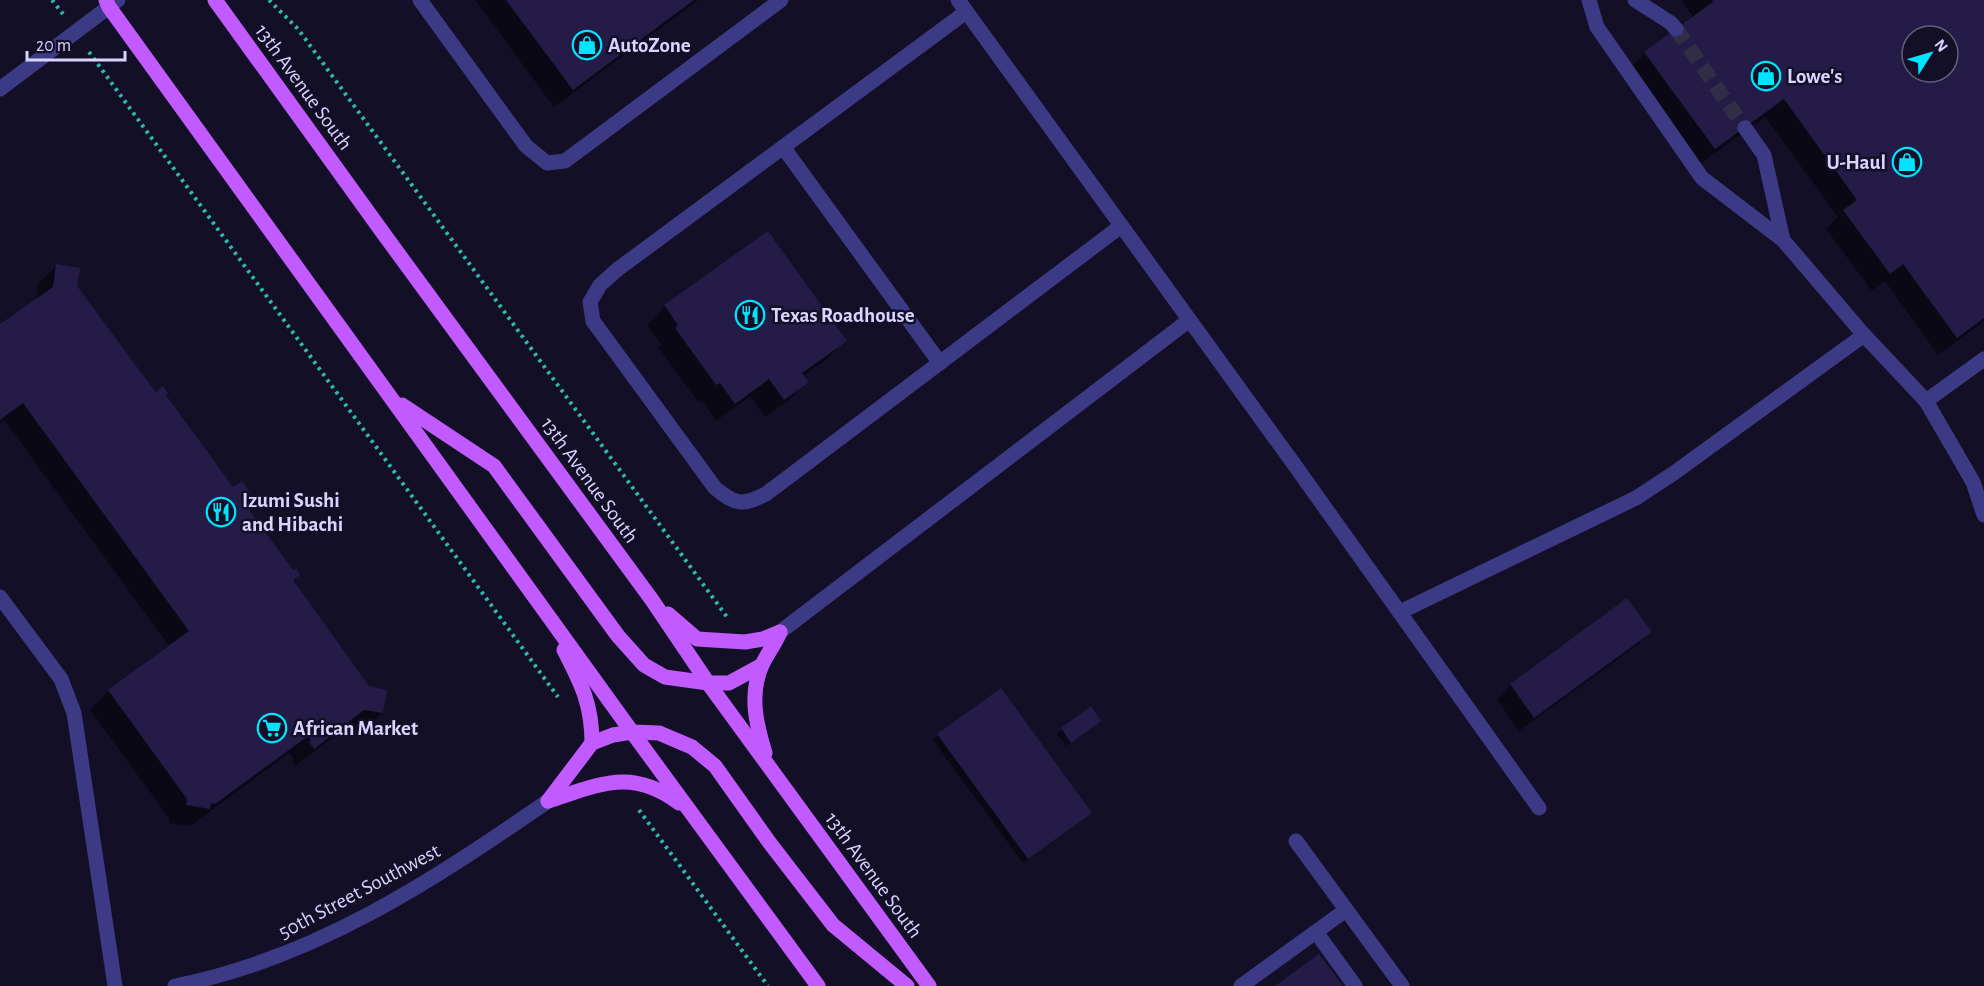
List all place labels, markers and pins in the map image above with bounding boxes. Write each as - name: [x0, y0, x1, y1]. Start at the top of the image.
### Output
- shop icon: AutoZone: [571, 29, 603, 61]
- place label: AutoZone: [608, 35, 691, 56]
- shop icon: Lowe's: [1750, 60, 1782, 92]
- place label: Lowe's: [1787, 66, 1842, 87]
- shop icon: U-Haul: [1891, 146, 1923, 178]
- place label: U-Haul: [1827, 152, 1886, 173]
- restaurant icon: Texas Roadhouse: [734, 299, 766, 331]
- place label: Texas Roadhouse: [771, 305, 915, 326]
- place label: Izumi Sushi and Hibachi: [242, 490, 343, 535]
- restaurant icon: Izumi Sushi and Hibachi: [205, 496, 237, 528]
- supermarket icon: African Market: [256, 712, 288, 744]
- place label: African Market: [293, 718, 418, 739]

